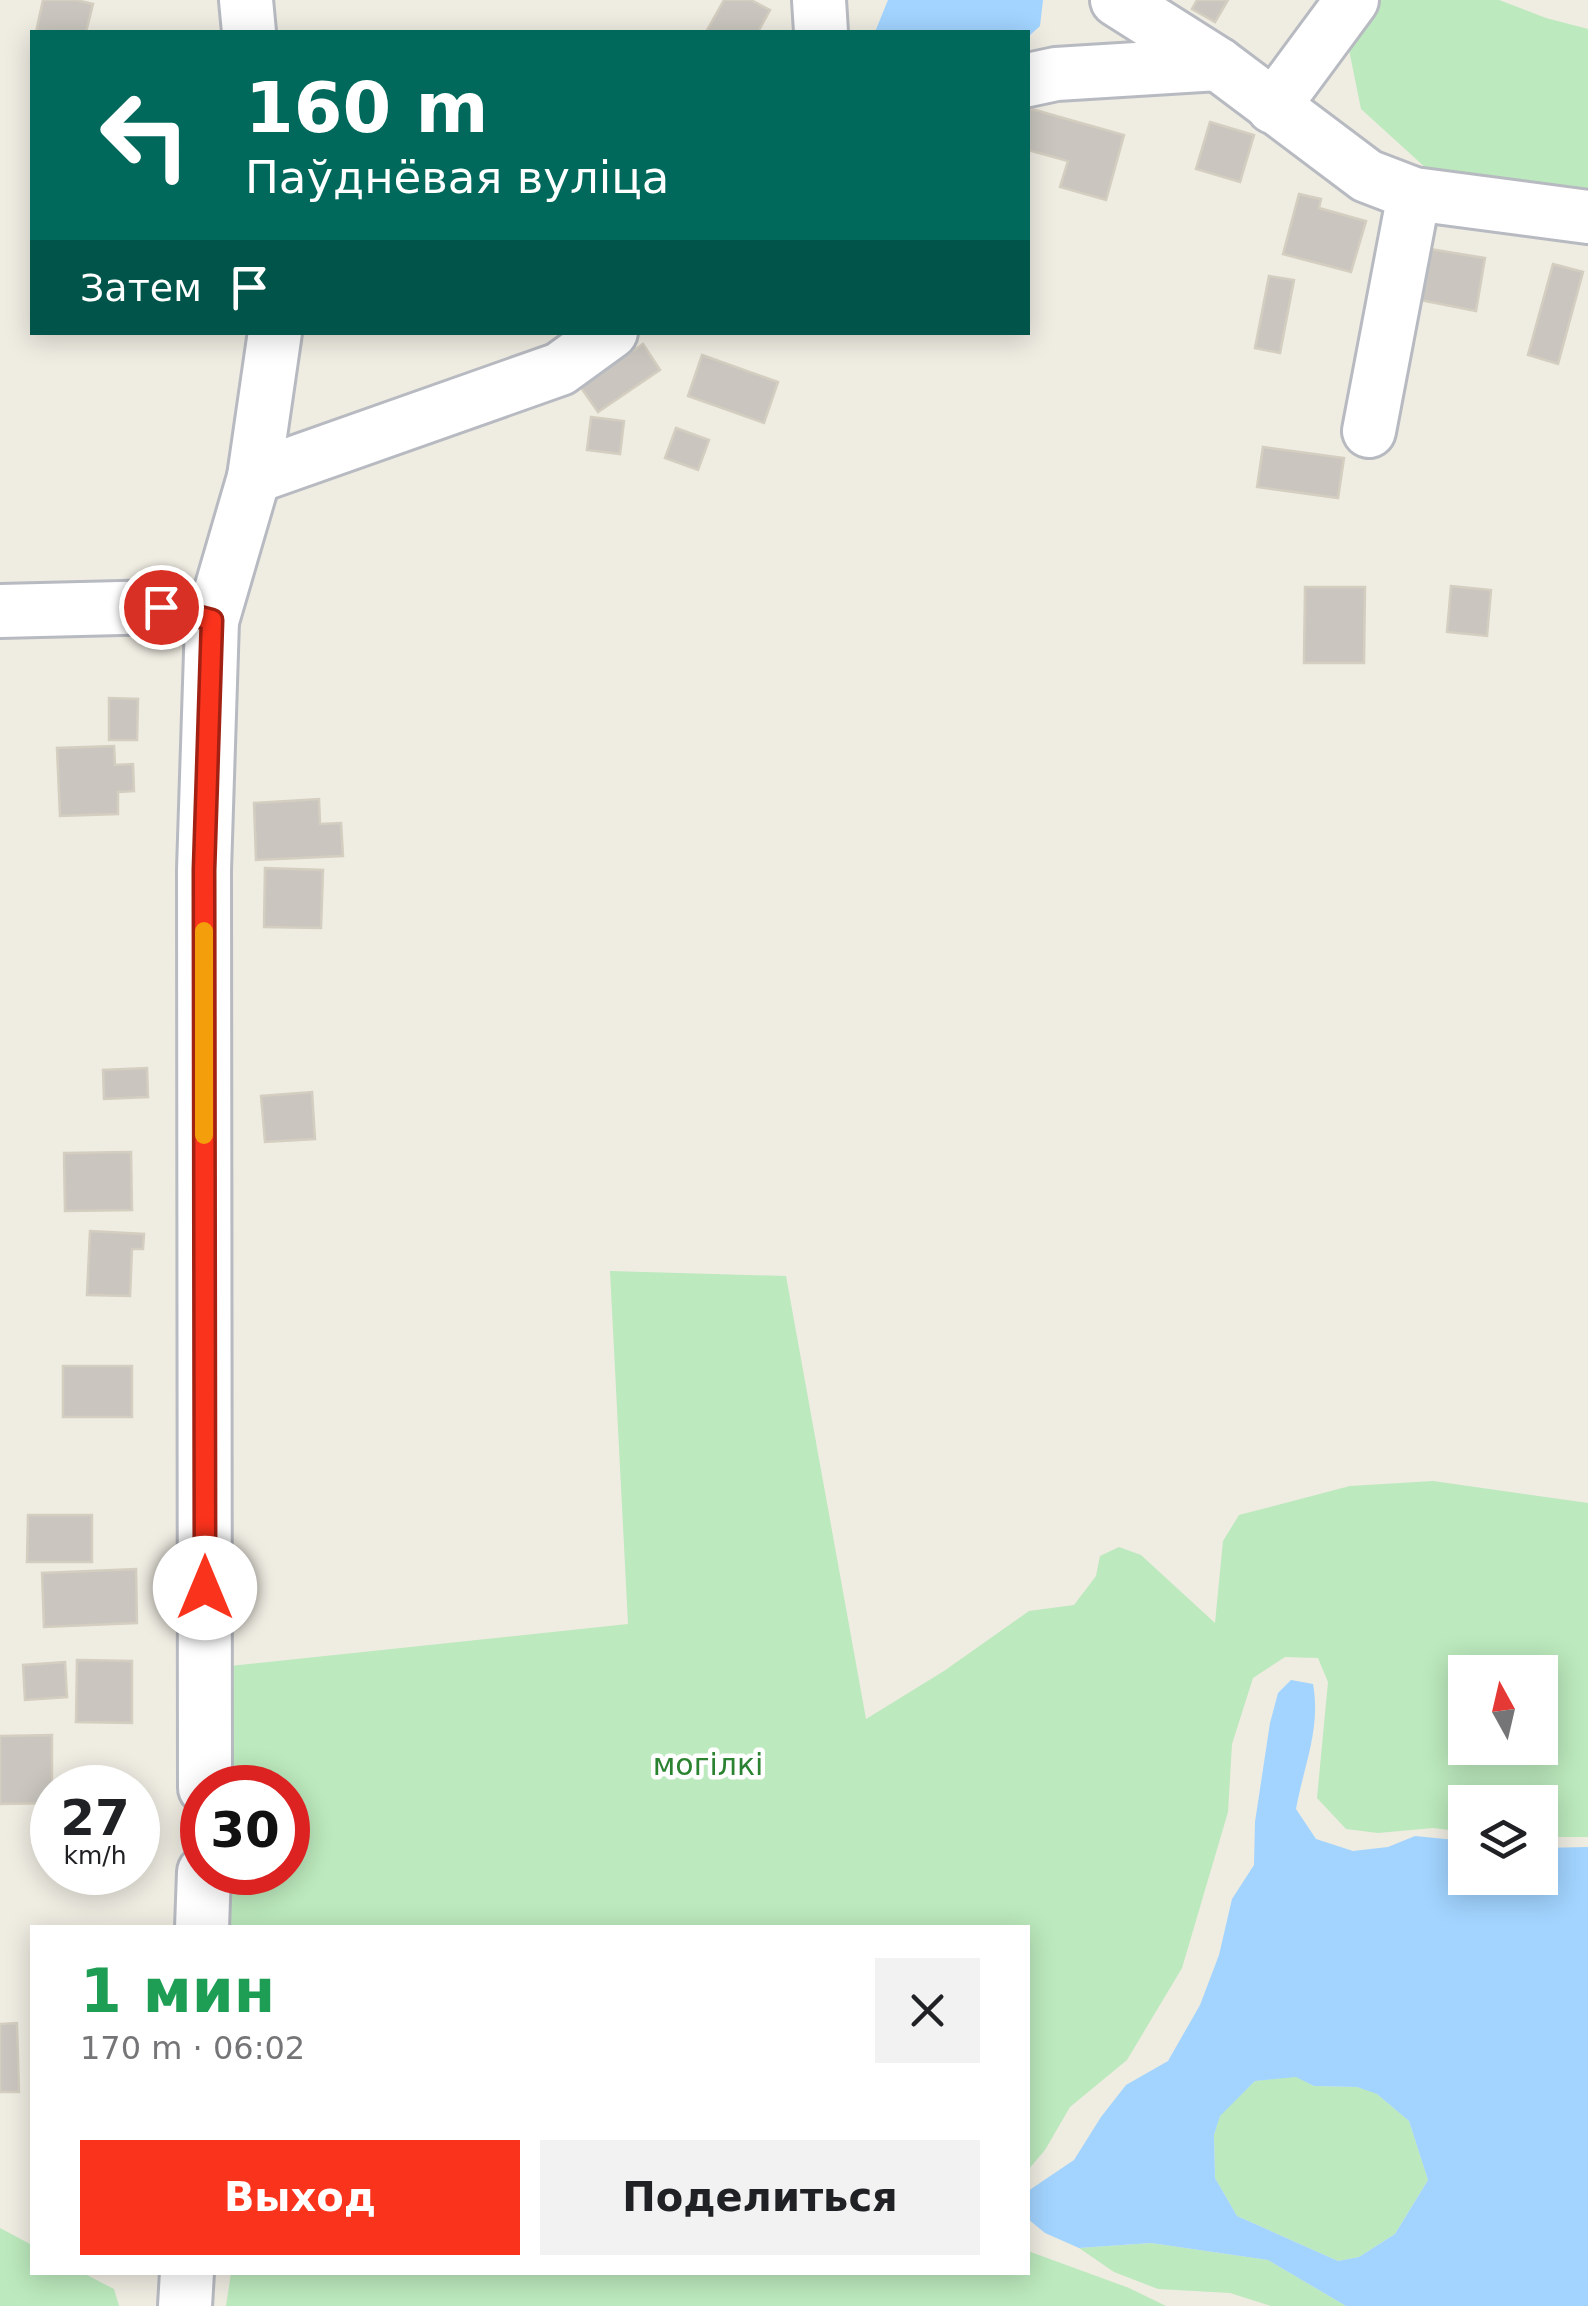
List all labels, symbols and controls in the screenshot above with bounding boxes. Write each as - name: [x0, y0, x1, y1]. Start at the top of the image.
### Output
- text: 160 m: [245, 67, 488, 149]
- icon: left: [80, 70, 210, 200]
- text: Паўднёвая вуліца: [245, 151, 669, 204]
- icon: arrive: [222, 260, 277, 315]
- text: Затем: [80, 266, 202, 310]
- pin: [119, 565, 204, 650]
- icon: arrive: [134, 580, 189, 635]
- position arrow: [153, 1536, 257, 1640]
- north arrow: [1448, 1655, 1558, 1765]
- map controls: [1448, 1655, 1558, 1895]
- park label: могілкі: [653, 1747, 763, 1782]
- speed limit sign: 30: [180, 1765, 310, 1895]
- button: layers: [1448, 1785, 1558, 1895]
- text: 27: [60, 1789, 130, 1847]
- text: km/h: [63, 1841, 127, 1870]
- text: 1 мин: [80, 1956, 275, 2026]
- button: close: [875, 1958, 980, 2063]
- text: 170 m · 06:02: [80, 2029, 305, 2067]
- button: Выход: [80, 2140, 520, 2255]
- button: Поделиться: [540, 2140, 980, 2255]

